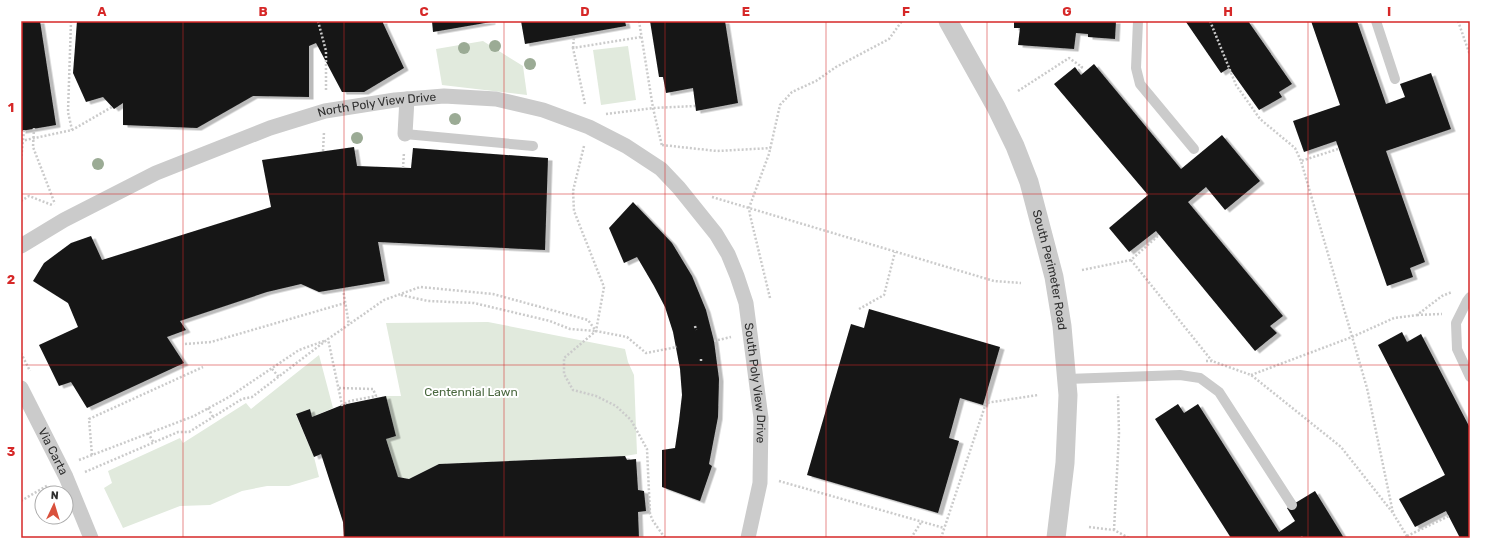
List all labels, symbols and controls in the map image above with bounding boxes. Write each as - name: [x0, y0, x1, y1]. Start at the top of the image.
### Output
- text: A: [97, 4, 107, 19]
- text: B: [258, 4, 268, 19]
- text: C: [419, 4, 429, 19]
- text: D: [580, 4, 590, 19]
- text: E: [742, 4, 750, 19]
- text: F: [902, 4, 910, 19]
- text: G: [1062, 4, 1072, 19]
- text: H: [1223, 4, 1233, 19]
- text: I: [1387, 4, 1391, 19]
- street label: North Poly View Drive: [316, 90, 437, 120]
- text: 1: [8, 100, 14, 115]
- street label: South Perimeter Road: [1030, 208, 1069, 331]
- text: 2: [7, 272, 15, 287]
- street label: South Poly View Drive: [742, 322, 768, 444]
- park label: Centennial Lawn: [424, 385, 518, 399]
- street label: Via Carta: [35, 426, 71, 477]
- text: 3: [7, 444, 16, 459]
- north arrow: [34, 485, 74, 525]
- text: N: [50, 489, 59, 502]

